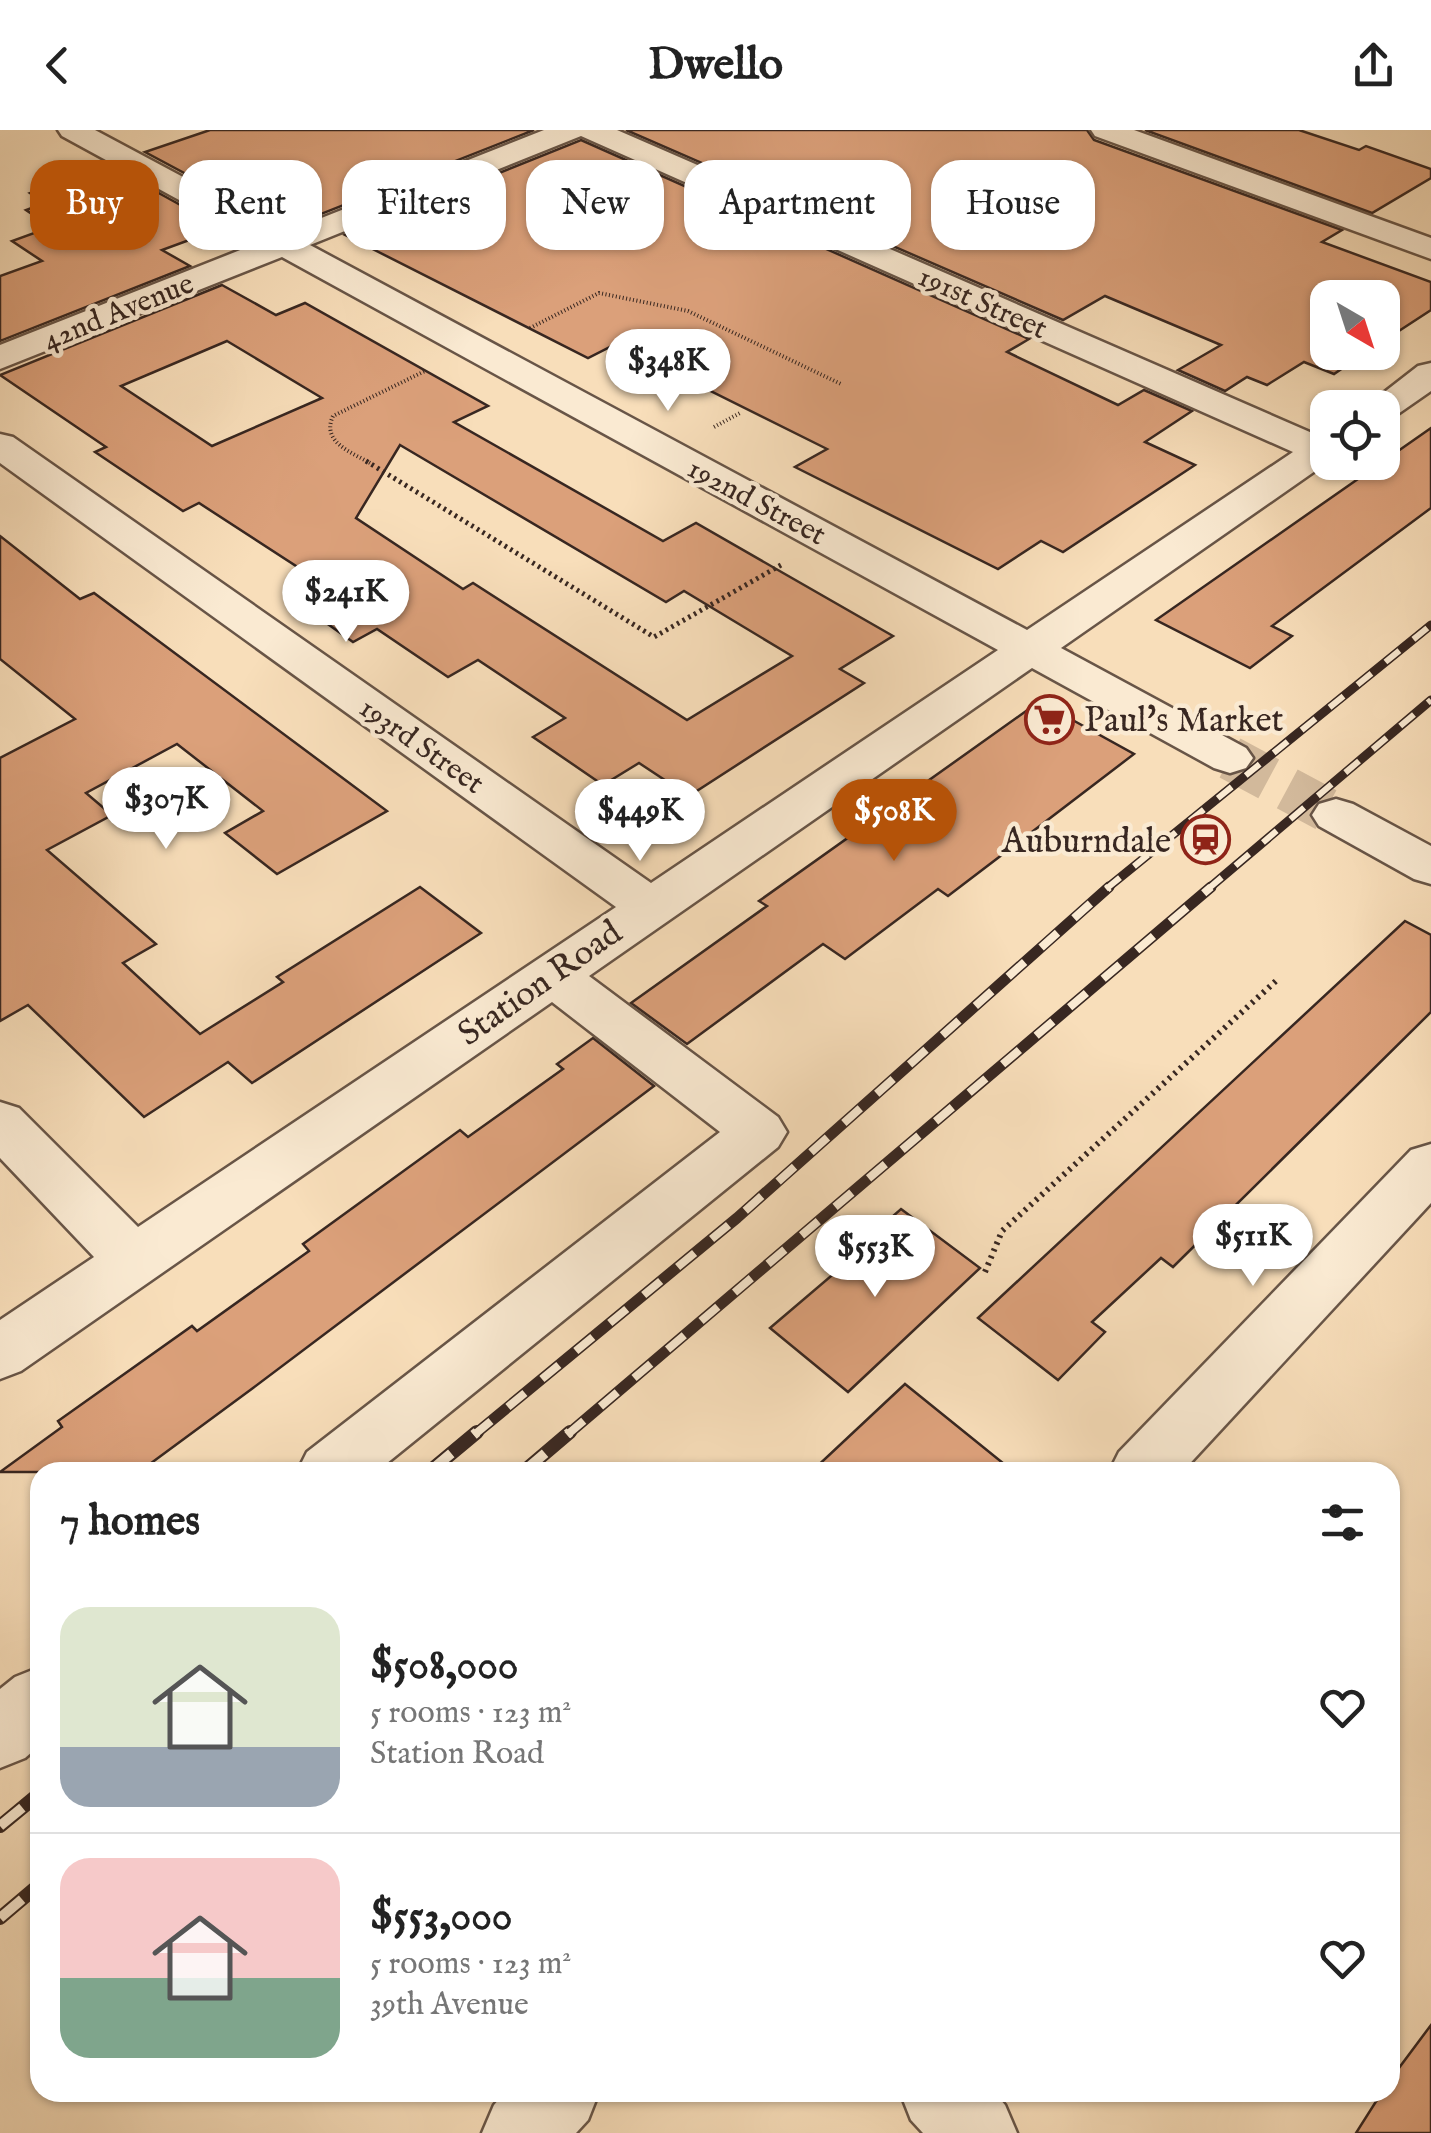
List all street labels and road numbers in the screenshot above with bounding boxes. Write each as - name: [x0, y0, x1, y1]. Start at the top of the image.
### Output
- street label: 191st Street: [912, 259, 1053, 349]
- street label: 42nd Avenue: [38, 265, 200, 360]
- street label: 192nd Street: [680, 450, 832, 555]
- street label: 193rd Street: [351, 690, 491, 803]
- street label: Station Road: [450, 911, 632, 1057]

